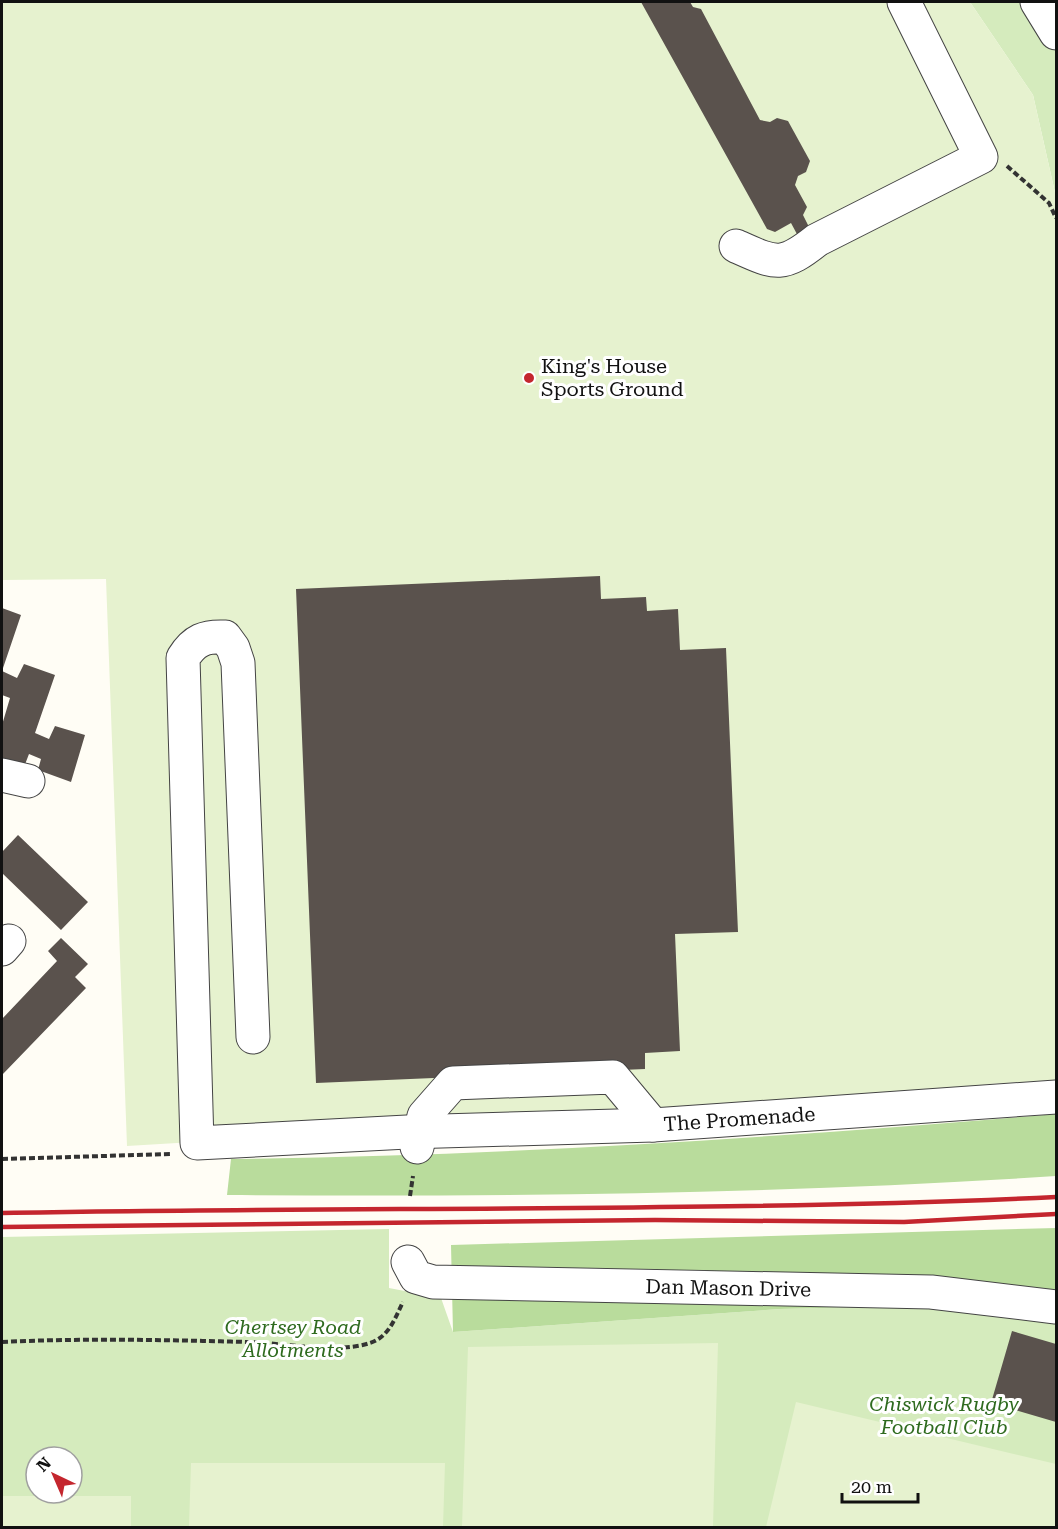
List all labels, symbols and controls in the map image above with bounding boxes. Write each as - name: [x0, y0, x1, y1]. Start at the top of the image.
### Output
- place label: King's House Sports Ground: [541, 354, 684, 401]
- marker: King's House Sports Ground: [522, 371, 536, 385]
- street label: The Promenade: [663, 1102, 816, 1136]
- street label: Dan Mason Drive: [645, 1274, 811, 1302]
- park label: Chertsey Road Allotments: [225, 1315, 361, 1362]
- park label: Chiswick Rugby Football Club: [869, 1392, 1020, 1439]
- north arrow: [24, 1445, 84, 1505]
- text: N: [33, 1453, 55, 1476]
- scale bar: [842, 1466, 918, 1504]
- text: 20 m: [851, 1476, 892, 1497]

